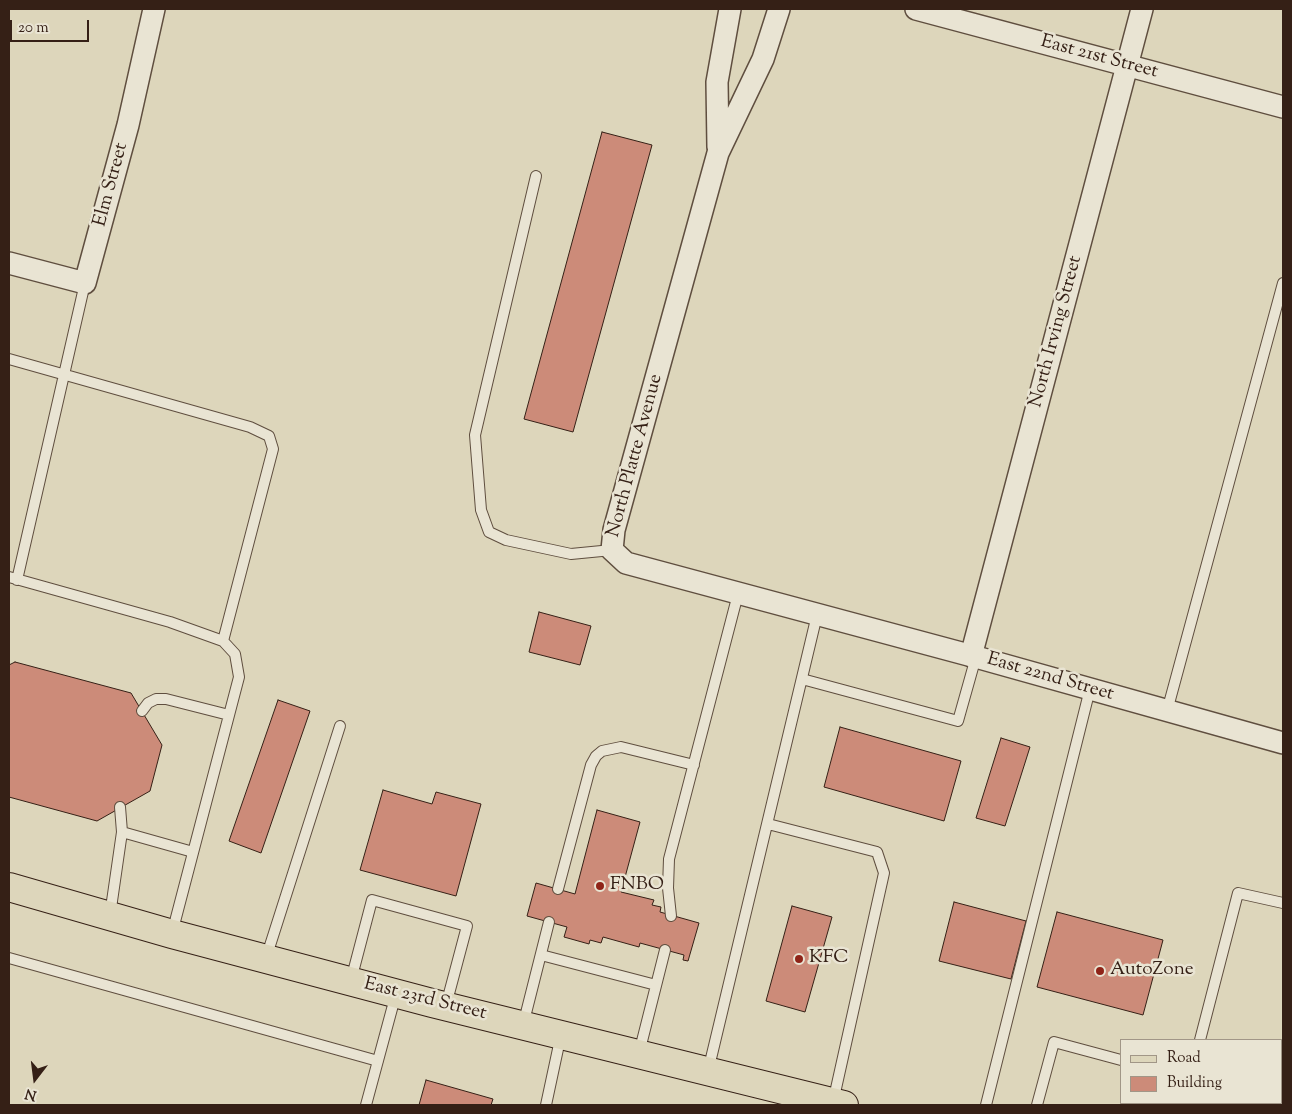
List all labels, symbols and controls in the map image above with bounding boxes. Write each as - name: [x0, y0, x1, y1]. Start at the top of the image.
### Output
- scale bar: [12, 10, 91, 42]
- text: 20 m: [18, 18, 49, 39]
- street label: East 21st Street: [1038, 31, 1160, 85]
- street label: Elm Street: [90, 141, 134, 229]
- street label: North Irving Street: [1026, 254, 1088, 410]
- street label: North Platte Avenue: [603, 372, 669, 540]
- street label: East 22nd Street: [984, 649, 1116, 707]
- place label: FNBO: [610, 875, 664, 897]
- marker: FNBO: [594, 880, 606, 892]
- place label: KFC: [809, 948, 849, 970]
- marker: KFC: [793, 953, 805, 965]
- place label: AutoZone: [1110, 960, 1194, 982]
- marker: AutoZone: [1094, 965, 1106, 977]
- street label: East 23rd Street: [361, 974, 489, 1026]
- legend: [1120, 1039, 1282, 1104]
- text: Road: [1167, 1048, 1201, 1069]
- north arrow: [10, 1054, 60, 1104]
- text: Building: [1167, 1073, 1222, 1094]
- text: N: [23, 1082, 39, 1105]

